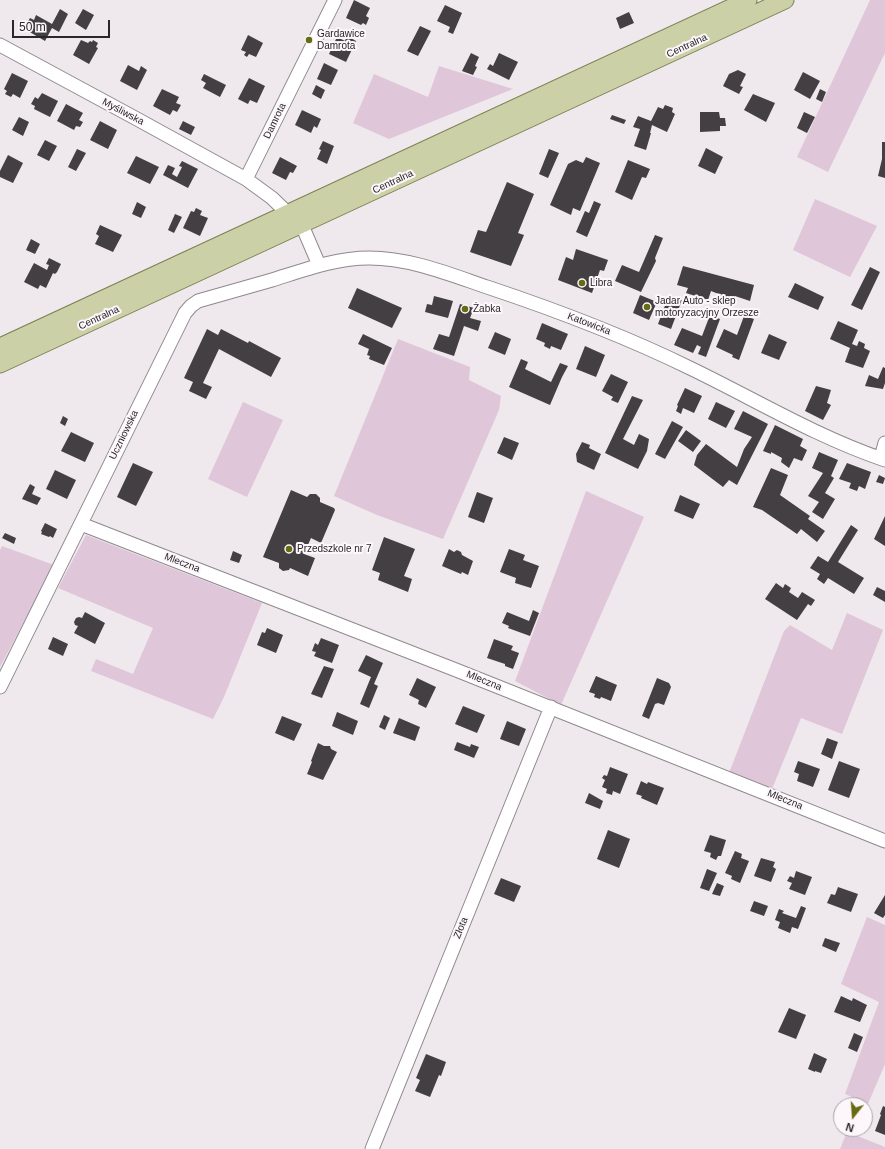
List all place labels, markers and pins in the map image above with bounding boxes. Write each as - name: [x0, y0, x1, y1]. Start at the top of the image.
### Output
- place label: Gardawice Damrota: [317, 28, 365, 52]
- marker: Gardawice Damrota: [304, 35, 314, 45]
- place label: Libra: [590, 277, 612, 289]
- marker: Libra: [577, 278, 587, 288]
- place label: Jadar Auto - sklep motoryzacyjny Orzesze: [655, 295, 759, 318]
- marker: Jadar Auto - sklep motoryzacyjny Orzesze: [642, 302, 652, 312]
- place label: Żabka: [473, 303, 501, 315]
- marker: Żabka: [460, 304, 470, 314]
- place label: Przedszkole nr 7: [297, 543, 371, 555]
- marker: Przedszkole nr 7: [284, 544, 294, 554]

